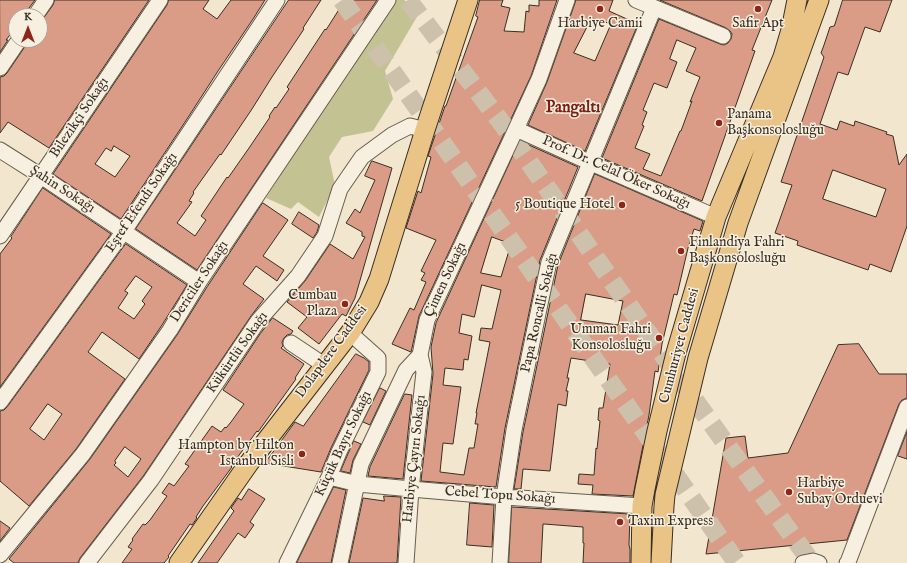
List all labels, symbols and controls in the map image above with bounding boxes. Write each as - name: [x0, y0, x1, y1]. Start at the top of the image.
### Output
- marker: Harbiye Camii: [595, 4, 605, 14]
- marker: Safir Apt: [753, 4, 763, 14]
- north arrow: [8, 8, 48, 48]
- text: K: [24, 10, 32, 24]
- place label: Harbiye Camii: [558, 16, 642, 32]
- place label: Safir Apt: [732, 16, 784, 32]
- street label: Bilezikçi Sokağı: [47, 75, 113, 161]
- district label: Pangaltı: [546, 99, 600, 119]
- place label: Panama Başkonsolosluğu: [727, 107, 824, 140]
- marker: Panama Başkonsolosluğu: [714, 118, 724, 128]
- street label: Prof. Dr. Celal Öker Sokağı: [539, 133, 693, 213]
- street label: Eşref Efendi Sokağı: [102, 150, 182, 256]
- street label: Şahin Sokağı: [26, 163, 98, 217]
- place label: 5 Boutique Hotel: [515, 197, 614, 213]
- marker: 5 Boutique Hotel: [617, 200, 627, 210]
- place label: Finlandiya Fahri Başkonsolosluğu: [689, 235, 786, 268]
- street label: Dericiler Sokağı: [167, 238, 233, 326]
- street label: Çimen Sokağı: [421, 240, 471, 320]
- marker: Finlandiya Fahri Başkonsolosluğu: [676, 246, 686, 256]
- street label: Papa Roncalli Sokağı: [518, 251, 562, 375]
- street label: Cumhuriyet Caddesi: [657, 287, 703, 405]
- place label: Cumbau Plaza: [288, 288, 337, 320]
- marker: Cumbau Plaza: [340, 299, 350, 309]
- street label: Dolapdere Caddesi: [293, 302, 371, 402]
- street label: Kükürtlü Sokağı: [204, 309, 272, 397]
- place label: Umman Fahri Konsolosluğu: [570, 322, 651, 354]
- marker: Umman Fahri Konsolosluğu: [654, 333, 664, 343]
- street label: Küçük Bayır Sokağı: [312, 388, 376, 500]
- street label: Harbiye Çayırı Sokağı: [400, 394, 430, 524]
- place label: Hampton by Hilton Istanbul Sisli: [178, 438, 294, 470]
- marker: Hampton by Hilton Istanbul Sisli: [297, 449, 307, 459]
- place label: Harbiye Subay Orduevi: [797, 476, 883, 508]
- street label: Cebel Topu Sokağı: [444, 484, 556, 508]
- marker: Harbiye Subay Orduevi: [784, 487, 794, 497]
- place label: Taxim Express: [628, 514, 713, 530]
- marker: Taxim Express: [615, 517, 625, 527]

